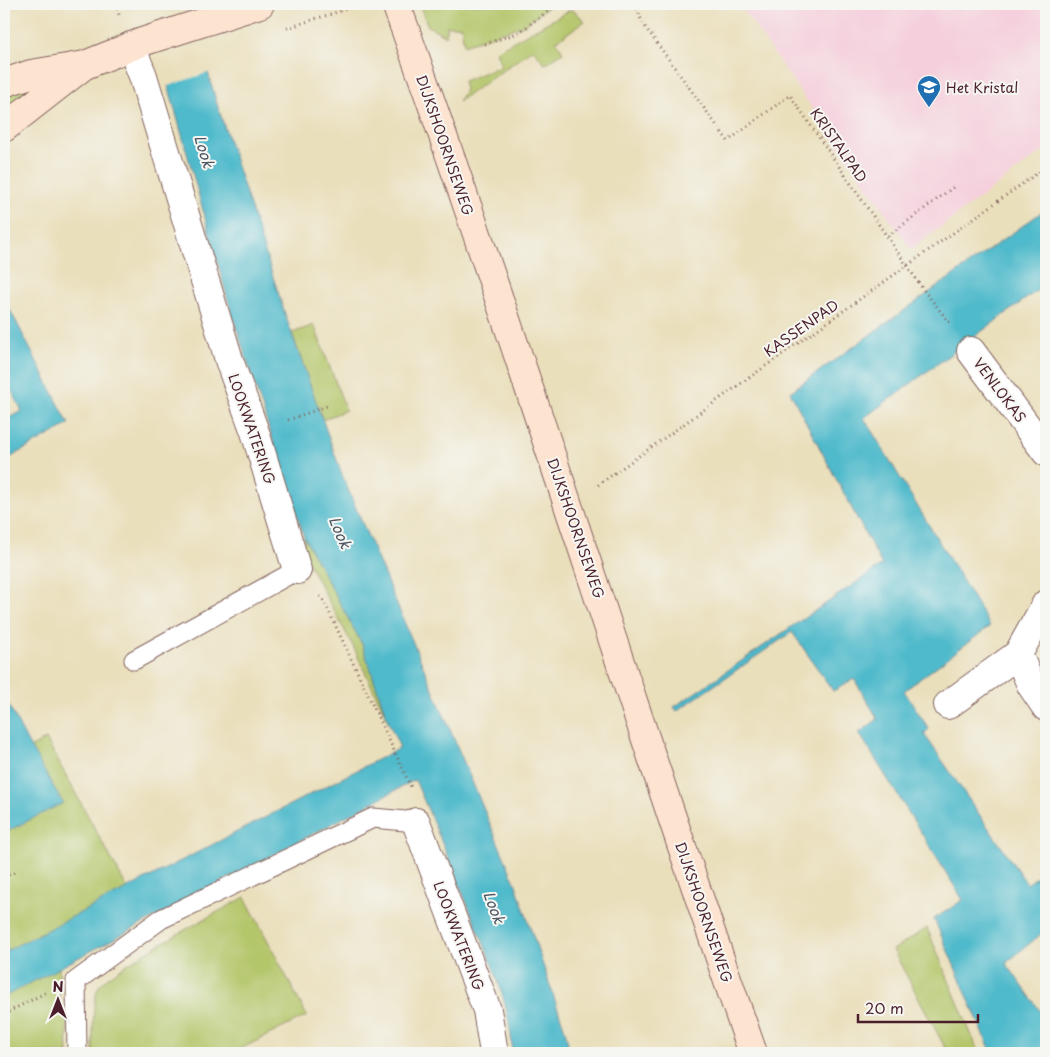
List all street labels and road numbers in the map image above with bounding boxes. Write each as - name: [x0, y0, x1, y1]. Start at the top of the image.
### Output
- street label: DIJKSHOORNSEWEG: [411, 72, 479, 218]
- street label: KRISTALPAD: [806, 103, 872, 187]
- street label: KASSENPAD: [759, 294, 843, 362]
- street label: VENLOKAS: [969, 353, 1031, 427]
- street label: LOOKWATERING: [223, 371, 281, 487]
- street label: DIJKSHOORNSEWEG: [542, 455, 610, 601]
- street label: DIJKSHOORNSEWEG: [670, 839, 738, 985]
- street label: LOOKWATERING: [428, 878, 490, 994]

